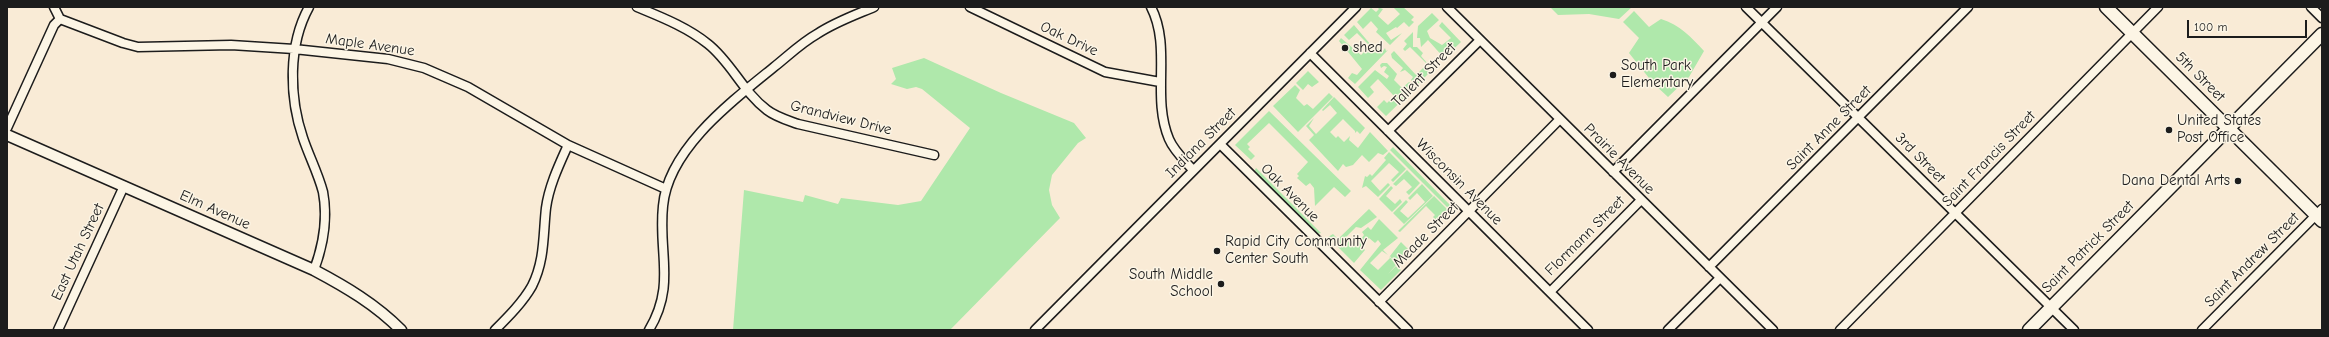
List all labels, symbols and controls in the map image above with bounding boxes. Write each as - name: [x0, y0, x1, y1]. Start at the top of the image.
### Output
- scale bar: [2189, 12, 2309, 38]
- street label: Oak Drive: [1037, 18, 1101, 60]
- text: 100 m: [2194, 20, 2227, 34]
- street label: Maple Avenue: [324, 30, 416, 60]
- place label: shed: [1353, 39, 1383, 57]
- street label: Tallent Street: [1388, 39, 1460, 111]
- marker: shed: [1340, 43, 1350, 53]
- street label: 5th Street: [2171, 48, 2229, 106]
- place label: South Park Elementary: [1621, 57, 1693, 92]
- marker: South Park Elementary: [1608, 70, 1618, 80]
- street label: Saint Anne Street: [1783, 82, 1875, 174]
- street label: Grandview Drive: [788, 97, 894, 139]
- street label: Indiana Street: [1162, 104, 1240, 182]
- street label: Saint Francis Street: [1938, 107, 2040, 211]
- place label: United States Post Office: [2177, 112, 2261, 147]
- street label: Prairie Avenue: [1580, 120, 1658, 198]
- marker: United States Post Office: [2164, 125, 2174, 135]
- street label: 3rd Street: [1891, 129, 1949, 187]
- street label: Wisconsin Avenue: [1412, 135, 1506, 229]
- street label: Oak Avenue: [1257, 160, 1323, 226]
- place label: Dana Dental Arts: [2121, 172, 2230, 190]
- marker: Dana Dental Arts: [2233, 176, 2243, 186]
- street label: Elm Avenue: [177, 186, 253, 234]
- street label: Flormann Street: [1541, 192, 1629, 280]
- street label: Saint Patrick Street: [2038, 197, 2138, 297]
- street label: Meade Street: [1389, 198, 1463, 272]
- street label: East Utah Street: [48, 201, 108, 303]
- street label: Saint Andrew Street: [2201, 209, 2303, 311]
- place label: Rapid City Community Center South: [1225, 233, 1367, 268]
- marker: Rapid City Community Center South: [1212, 246, 1222, 256]
- place label: South Middle School: [1129, 266, 1213, 301]
- marker: South Middle School: [1216, 279, 1226, 289]

